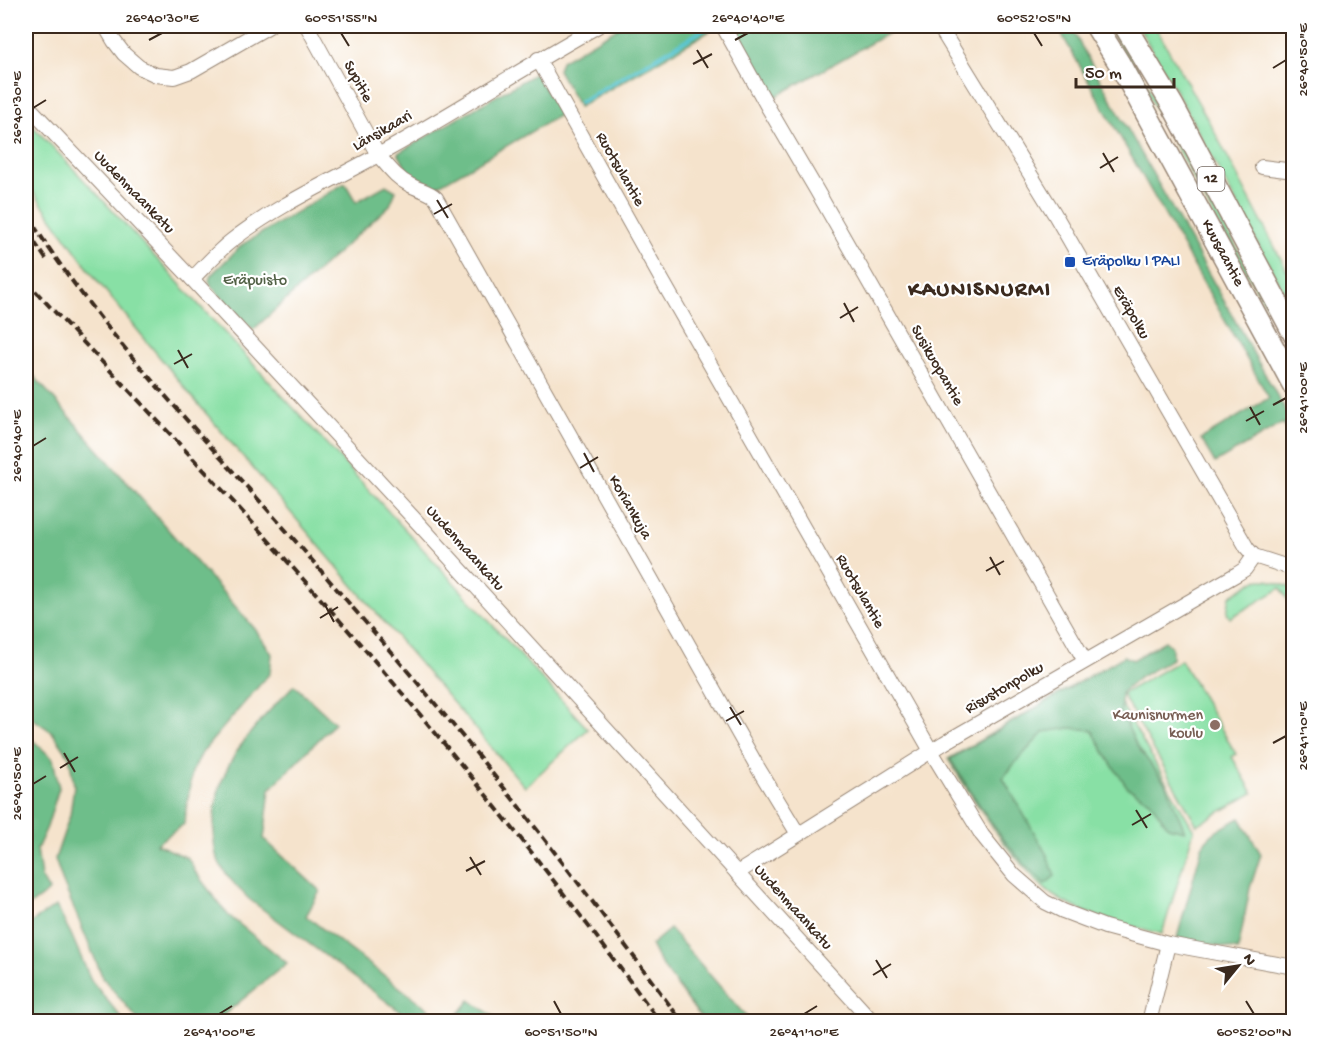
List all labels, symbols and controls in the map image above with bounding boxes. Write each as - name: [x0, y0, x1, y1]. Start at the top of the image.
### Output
- text: 26°40'30"E: [125, 10, 199, 28]
- text: 60°51'55"N: [305, 10, 377, 28]
- text: 26°40'40"E: [712, 10, 785, 28]
- text: 60°52'05"N: [997, 10, 1071, 28]
- text: 26°40'50"E: [1295, 23, 1313, 97]
- scale bar: [1076, 51, 1174, 89]
- street label: Supitie: [338, 58, 376, 107]
- text: 50 m: [1085, 64, 1122, 85]
- text: 26°40'30"E: [9, 71, 27, 145]
- street label: Länsikaari: [350, 107, 416, 157]
- street label: Ruotsulantie: [590, 130, 648, 211]
- street label: Uudenmaankatu: [88, 147, 178, 239]
- road number: 12: [1198, 167, 1224, 191]
- street label: Kuusaantie: [1196, 217, 1248, 291]
- place label: Eräpolku I PALI: [1082, 253, 1180, 272]
- marker: Eräpolku I PALI: [1063, 255, 1077, 269]
- park label: Eräpuisto: [223, 272, 287, 291]
- district label: KAUNISNURMI: [907, 278, 1052, 304]
- street label: Eräpolku: [1107, 283, 1153, 344]
- street label: Susikuopantie: [905, 322, 967, 410]
- text: 26°41'00"E: [1295, 362, 1313, 434]
- text: 26°40'40"E: [9, 409, 27, 482]
- street label: Koriankuja: [603, 473, 656, 544]
- street label: Uudenmaankatu: [421, 502, 508, 596]
- street label: Ruotsulantie: [830, 552, 888, 633]
- street label: Risustonpolku: [962, 659, 1048, 719]
- text: 26°41'10"E: [1295, 701, 1313, 770]
- place label: Kaunisnurmen koulu: [1113, 707, 1203, 744]
- marker: Kaunisnurmen koulu: [1208, 718, 1222, 732]
- text: 26°40'50"E: [9, 747, 27, 821]
- street label: Uudenmaankatu: [749, 861, 836, 955]
- north arrow: [1208, 936, 1268, 996]
- text: N: [1237, 951, 1259, 970]
- text: 26°41'00"E: [183, 1024, 255, 1042]
- text: 60°51'50"N: [524, 1024, 598, 1042]
- text: 26°41'10"E: [770, 1024, 839, 1042]
- text: 60°52'00"N: [1217, 1024, 1292, 1042]

